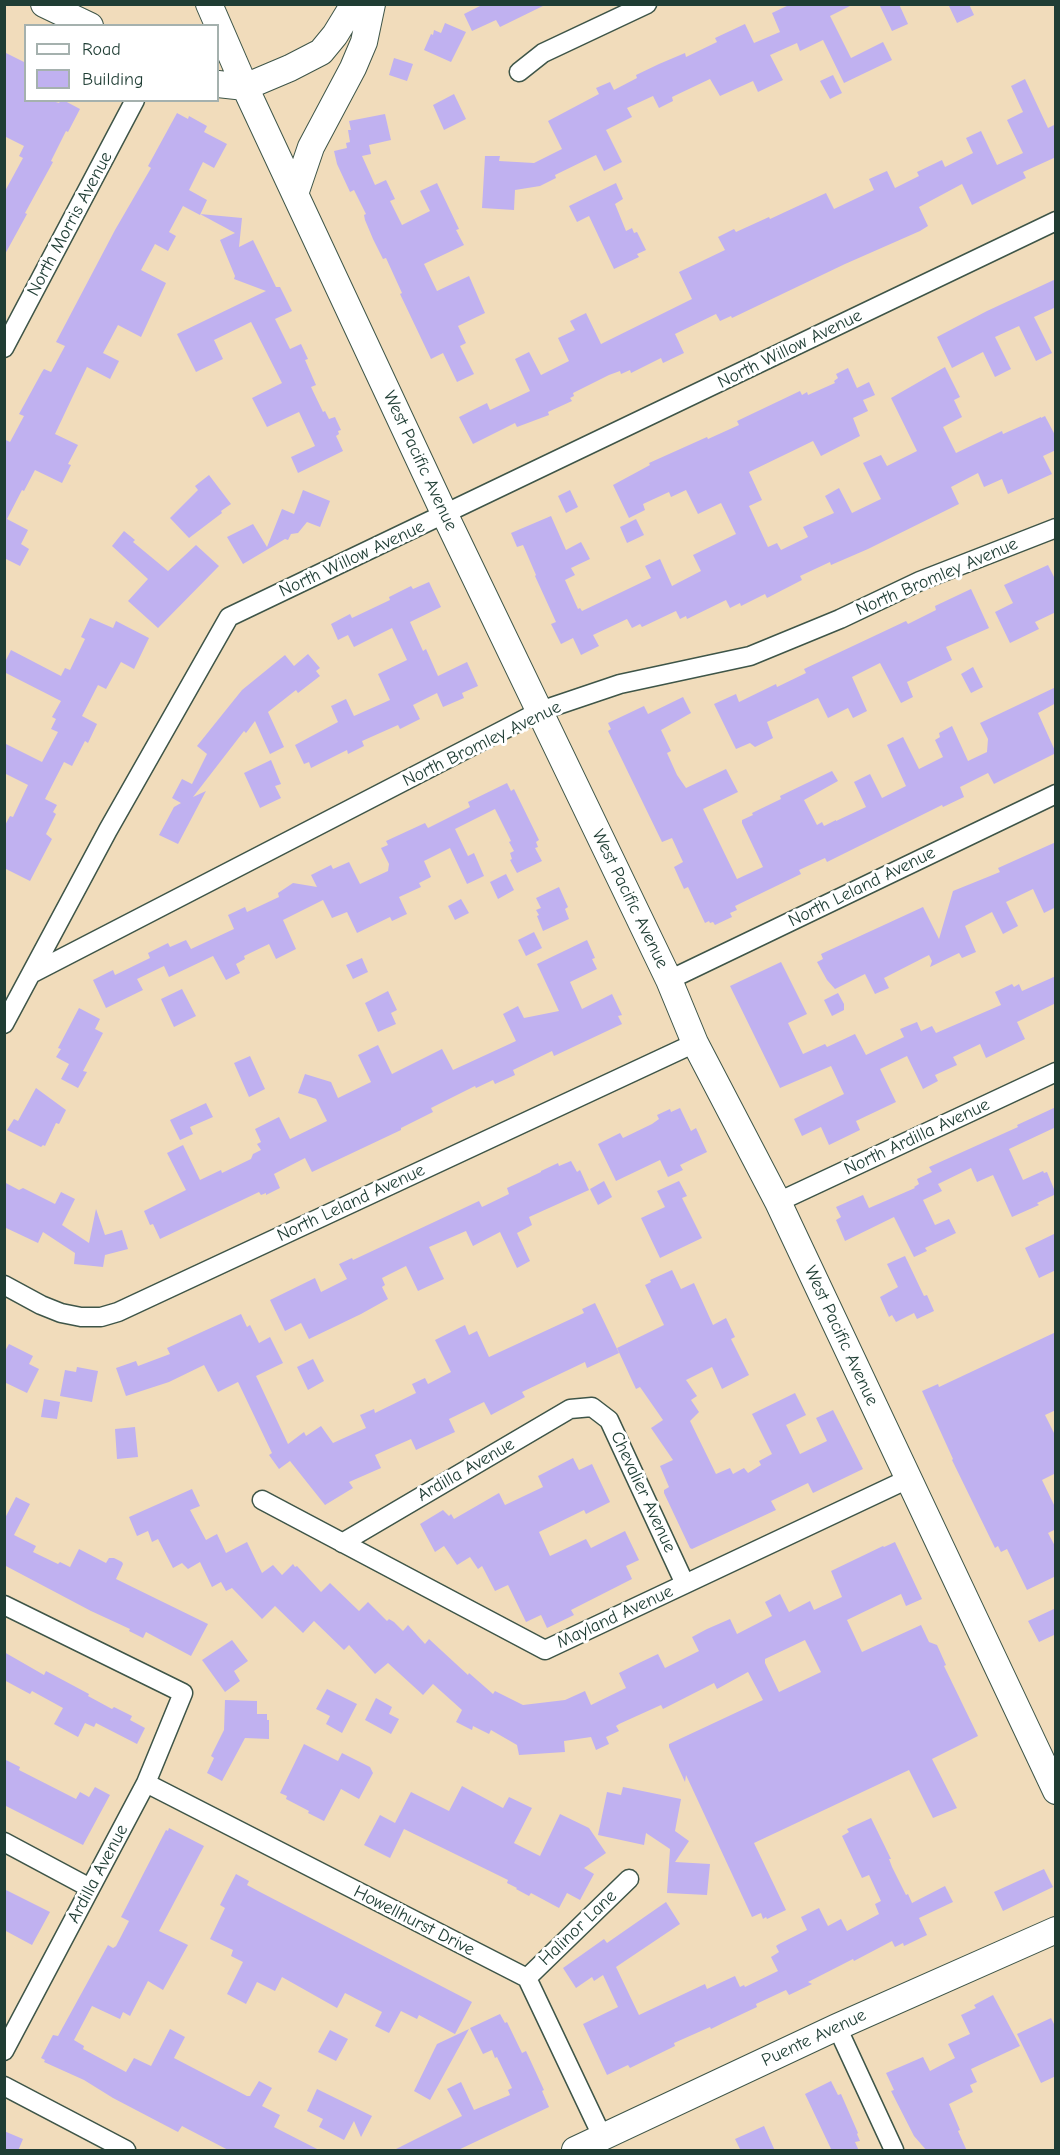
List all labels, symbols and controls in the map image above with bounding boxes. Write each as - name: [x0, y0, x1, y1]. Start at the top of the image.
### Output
- legend: [24, 24, 219, 102]
- text: Road: [82, 39, 121, 60]
- text: Building: [82, 69, 144, 90]
- street label: North Morris Avenue: [23, 148, 117, 300]
- street label: North Willow Avenue: [714, 305, 866, 393]
- street label: West Pacific Avenue: [378, 388, 462, 534]
- street label: North Willow Avenue: [276, 516, 428, 602]
- street label: North Bromley Avenue: [853, 533, 1021, 621]
- street label: North Bromley Avenue: [399, 696, 565, 792]
- street label: West Pacific Avenue: [587, 826, 673, 972]
- street label: North Leland Avenue: [785, 842, 939, 932]
- street label: North Ardilla Avenue: [841, 1094, 993, 1180]
- street label: North Leland Avenue: [274, 1159, 428, 1247]
- street label: West Pacific Avenue: [799, 1263, 883, 1409]
- street label: Chevalier Avenue: [605, 1428, 681, 1556]
- street label: Ardilla Avenue: [414, 1433, 518, 1507]
- street label: Mayland Avenue: [553, 1581, 677, 1653]
- street label: Ardilla Avenue: [63, 1821, 133, 1927]
- street label: Howellhurst Drive: [350, 1881, 478, 1961]
- street label: Halinor Lane: [535, 1886, 621, 1970]
- street label: Puente Avenue: [758, 2004, 870, 2072]

